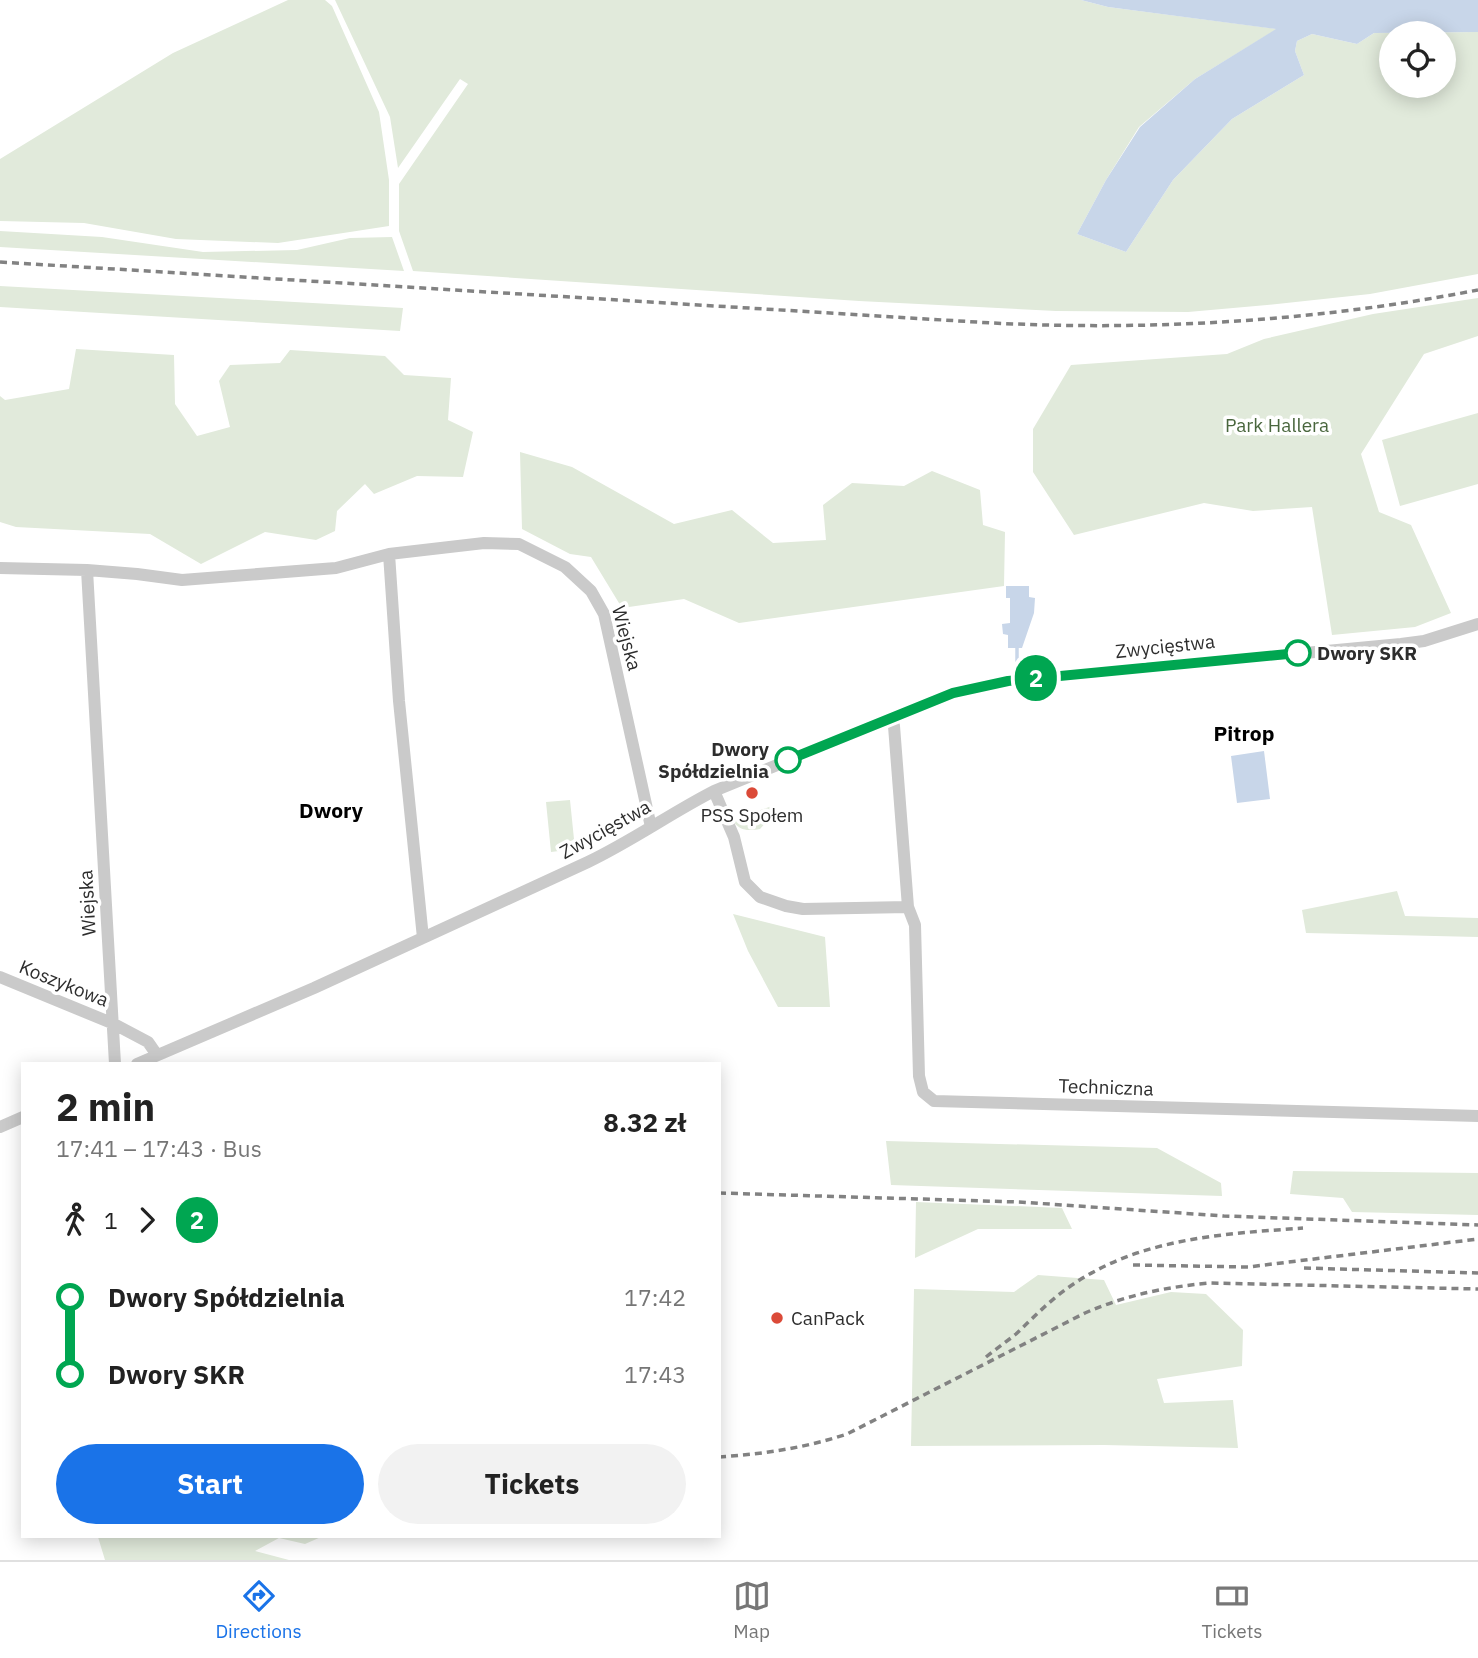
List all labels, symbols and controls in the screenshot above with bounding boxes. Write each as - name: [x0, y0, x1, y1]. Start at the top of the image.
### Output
- map controls: [1379, 21, 1456, 98]
- button: locate: [1379, 21, 1456, 98]
- park label: Park Hallera: [1225, 413, 1329, 437]
- street label: Wiejska: [607, 603, 647, 673]
- street label: Zwycięstwa: [1114, 629, 1216, 663]
- marker: Dwory SKR: [1285, 640, 1311, 666]
- place label: Dwory SKR: [1317, 641, 1417, 665]
- line badge: 2: [1013, 655, 1059, 701]
- text: 2: [1029, 662, 1043, 694]
- district label: Pitrop: [1214, 719, 1274, 747]
- place label: Dwory Spółdzielnia: [658, 737, 770, 783]
- marker: Dwory Spółdzielnia: [775, 747, 801, 773]
- marker: PSS Społem: [744, 785, 760, 801]
- street label: Zwycięstwa: [555, 794, 655, 864]
- district label: Dwory: [299, 796, 364, 824]
- place label: PSS Społem: [701, 803, 803, 827]
- street label: Wiejska: [73, 869, 101, 937]
- street label: Koszykowa: [16, 954, 112, 1012]
- street label: Techniczna: [1058, 1073, 1154, 1101]
- text: 2 min: [56, 1082, 155, 1131]
- text: 8.32 zł: [603, 1105, 686, 1139]
- text: 17:41 – 17:43 · Bus: [56, 1133, 262, 1163]
- icon: walk: [56, 1201, 94, 1239]
- icon: forward: [128, 1201, 166, 1239]
- text: 2: [190, 1204, 204, 1236]
- text: 1: [104, 1205, 118, 1235]
- text: Dwory Spółdzielnia: [108, 1280, 345, 1314]
- text: 17:42: [624, 1282, 686, 1312]
- place label: CanPack: [791, 1306, 865, 1330]
- marker: CanPack: [769, 1310, 785, 1326]
- text: Dwory SKR: [108, 1357, 245, 1391]
- text: 17:43: [624, 1359, 686, 1389]
- button: Start: [56, 1444, 364, 1524]
- button: Tickets: [378, 1444, 686, 1524]
- tab: Directions: [215, 1577, 302, 1643]
- tab: Map: [733, 1577, 771, 1643]
- tab: Tickets: [1201, 1577, 1263, 1643]

